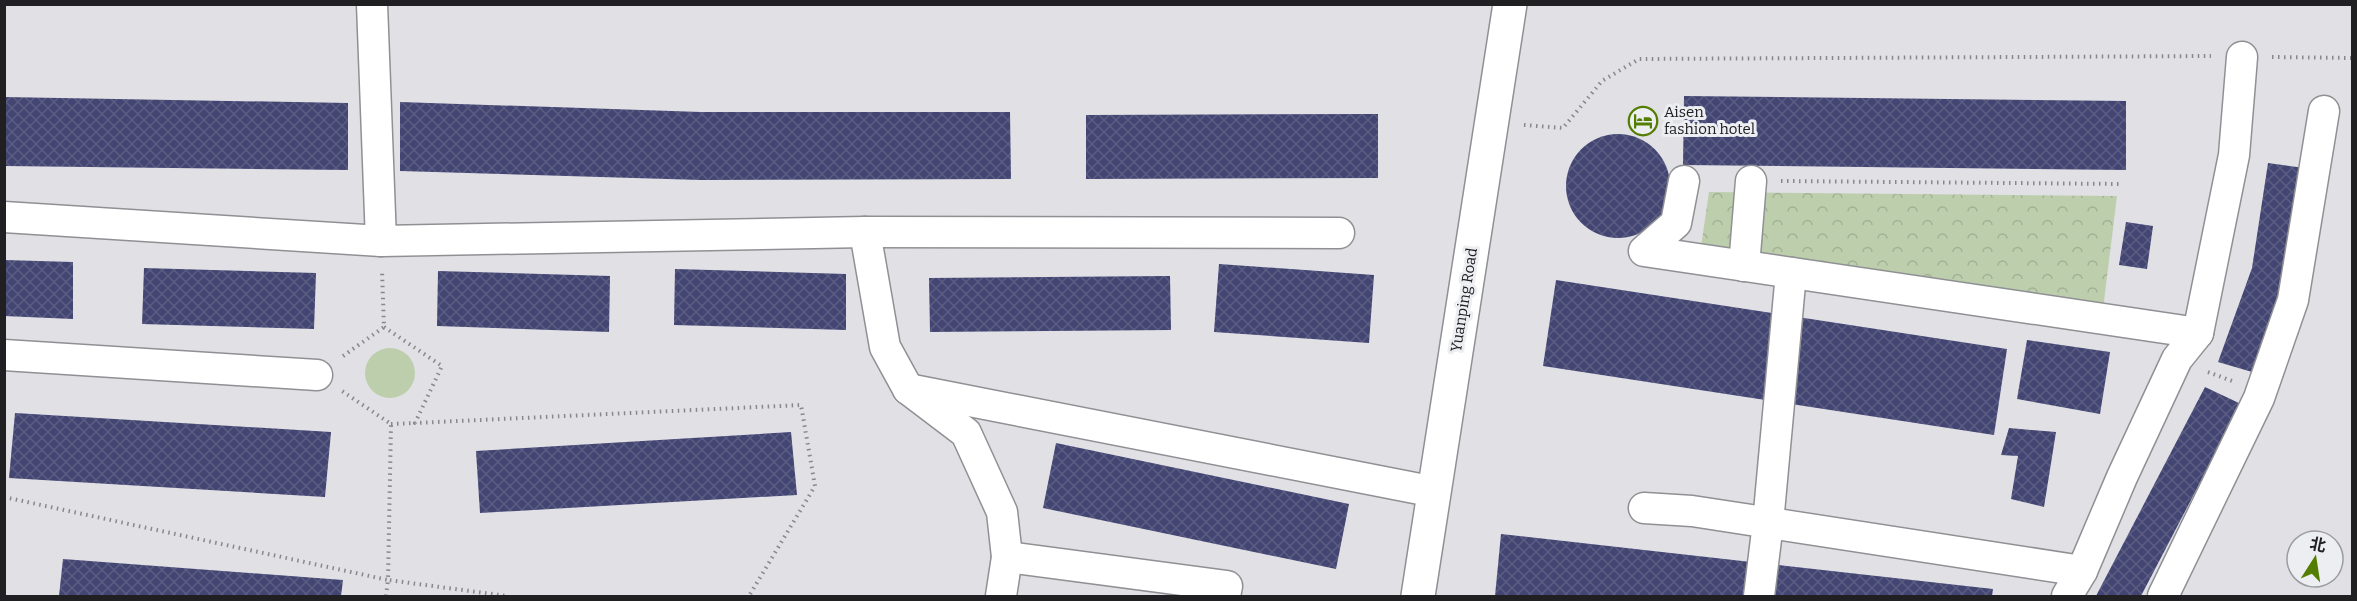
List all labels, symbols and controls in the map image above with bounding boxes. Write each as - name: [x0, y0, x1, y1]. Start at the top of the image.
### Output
- place label: Aisen fashion hotel: [1664, 103, 1755, 138]
- hotel icon: Aisen fashion hotel: [1627, 105, 1659, 137]
- street label: Yuanping Road: [1447, 246, 1481, 353]
- north arrow: [2285, 529, 2345, 589]
- text: 北: [2308, 534, 2328, 556]

